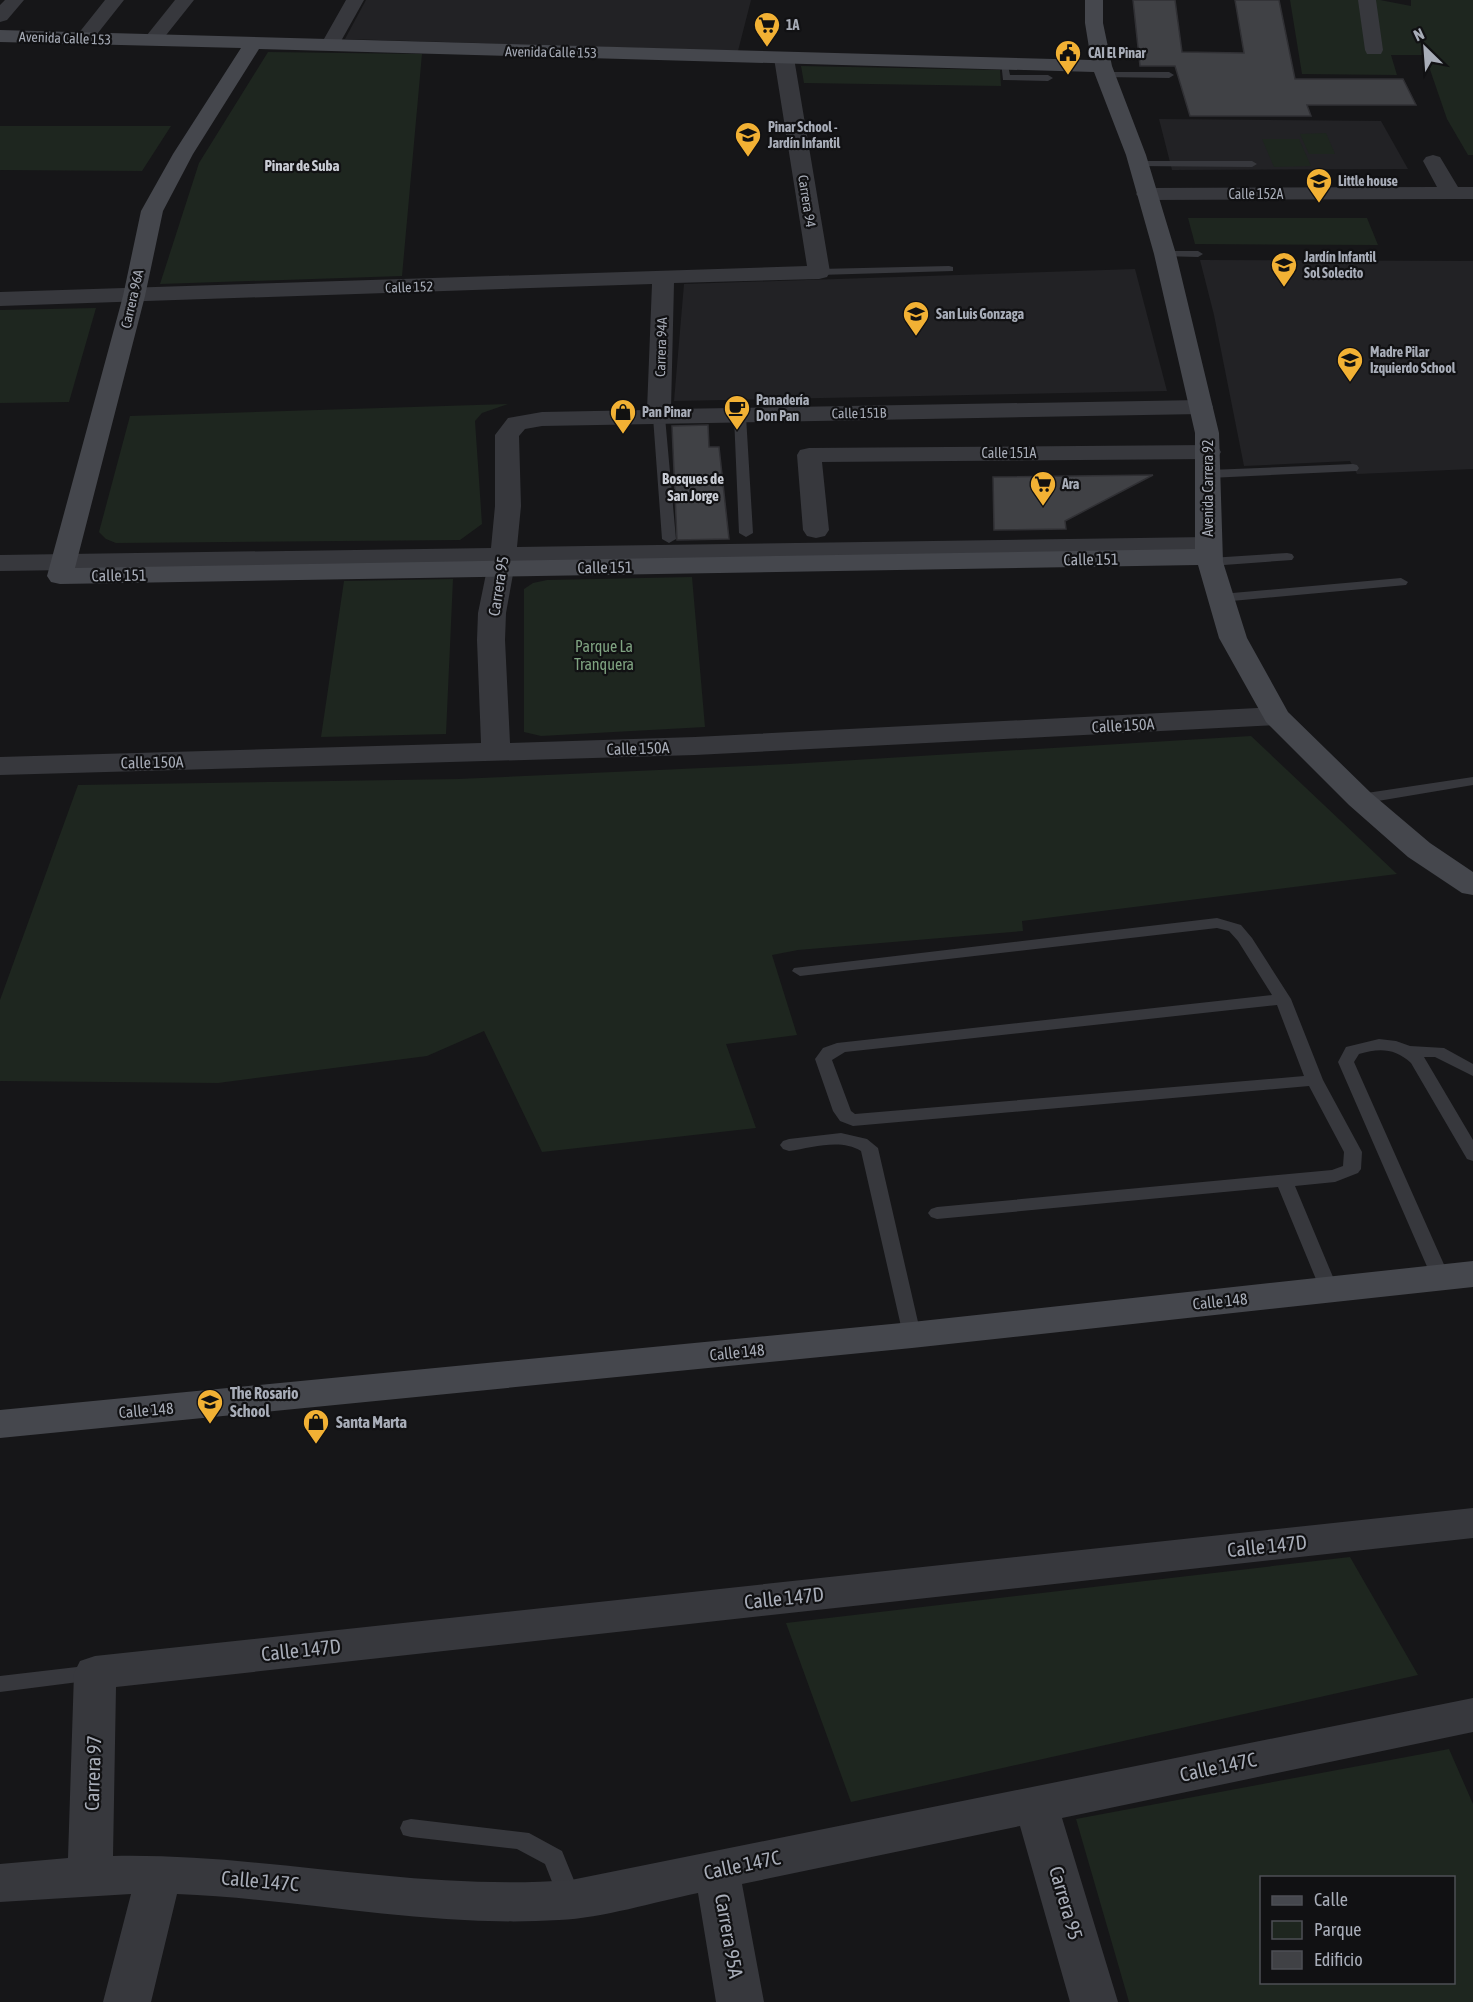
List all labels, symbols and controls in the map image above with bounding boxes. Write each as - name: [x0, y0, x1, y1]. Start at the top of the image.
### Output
- supermarket icon: 1A: [752, 10, 782, 48]
- place label: 1A: [786, 17, 800, 33]
- north arrow: [1395, 18, 1455, 78]
- text: N: [1411, 24, 1427, 45]
- street label: Avenida Calle 153: [19, 28, 111, 48]
- public building icon: CAI El Pinar: [1053, 38, 1083, 76]
- street label: Avenida Calle 153: [505, 43, 597, 61]
- place label: CAI El Pinar: [1088, 45, 1146, 61]
- place label: Pinar School - Jardín Infantil: [767, 119, 840, 151]
- school or university icon: Pinar School - Jardín Infantil: [733, 120, 763, 158]
- district label: Pinar de Suba: [265, 157, 340, 174]
- school or university icon: Little house: [1304, 166, 1334, 204]
- place label: Little house: [1338, 173, 1398, 189]
- street label: Carrera 94: [795, 174, 819, 229]
- street label: Calle 152A: [1229, 186, 1284, 202]
- place label: Jardín Infantil Sol Solecito: [1303, 249, 1376, 281]
- school or university icon: Jardín Infantil Sol Solecito: [1269, 250, 1299, 288]
- street label: Carrera 96A: [117, 268, 147, 330]
- street label: Calle 152: [385, 278, 433, 296]
- school or university icon: San Luis Gonzaga: [901, 299, 931, 337]
- place label: San Luis Gonzaga: [936, 306, 1024, 322]
- street label: Carrera 94A: [652, 317, 670, 377]
- place label: Madre Pilar Izquierdo School: [1370, 344, 1456, 376]
- school or university icon: Madre Pilar Izquierdo School: [1335, 345, 1365, 383]
- place label: Panadería Don Pan: [756, 392, 810, 424]
- cafe icon: Panadería Don Pan: [722, 393, 752, 431]
- shop icon: Pan Pinar: [608, 397, 638, 435]
- place label: Pan Pinar: [642, 404, 692, 420]
- street label: Calle 151B: [831, 405, 887, 421]
- street label: Avenida Carrera 92: [1200, 440, 1216, 536]
- street label: Calle 151A: [982, 445, 1037, 461]
- supermarket icon: Ara: [1028, 469, 1058, 507]
- district label: Bosques de San Jorge: [662, 470, 724, 504]
- place label: Ara: [1061, 476, 1080, 492]
- street label: Calle 151: [1063, 550, 1119, 568]
- street label: Carrera 95: [484, 555, 512, 617]
- street label: Calle 151: [577, 558, 633, 576]
- street label: Calle 151: [91, 566, 147, 584]
- park label: Parque La Tranquera: [574, 637, 634, 674]
- street label: Calle 150A: [1091, 714, 1155, 736]
- street label: Calle 150A: [606, 738, 670, 758]
- street label: Calle 150A: [120, 752, 184, 772]
- street label: Calle 148: [1192, 1289, 1248, 1313]
- street label: Calle 148: [709, 1340, 765, 1364]
- place label: The Rosario School: [230, 1384, 299, 1420]
- school or university icon: The Rosario School: [195, 1387, 225, 1425]
- street label: Calle 148: [118, 1399, 174, 1421]
- shop icon: Santa Marta: [301, 1407, 331, 1445]
- place label: Santa Marta: [336, 1413, 407, 1431]
- street label: Calle 147D: [1226, 1530, 1308, 1561]
- street label: Calle 147D: [743, 1582, 825, 1613]
- street label: Calle 147D: [260, 1634, 342, 1665]
- street label: Carrera 97: [80, 1735, 105, 1811]
- street label: Calle 147C: [1177, 1747, 1258, 1786]
- street label: Calle 147C: [701, 1845, 782, 1884]
- street label: Carrera 95: [1045, 1863, 1088, 1942]
- street label: Calle 147C: [220, 1866, 300, 1895]
- legend: [1260, 1876, 1455, 1984]
- text: Calle: [1314, 1889, 1348, 1910]
- street label: Carrera 95A: [711, 1892, 748, 1980]
- text: Parque: [1314, 1919, 1362, 1940]
- text: Edificio: [1314, 1949, 1363, 1970]

